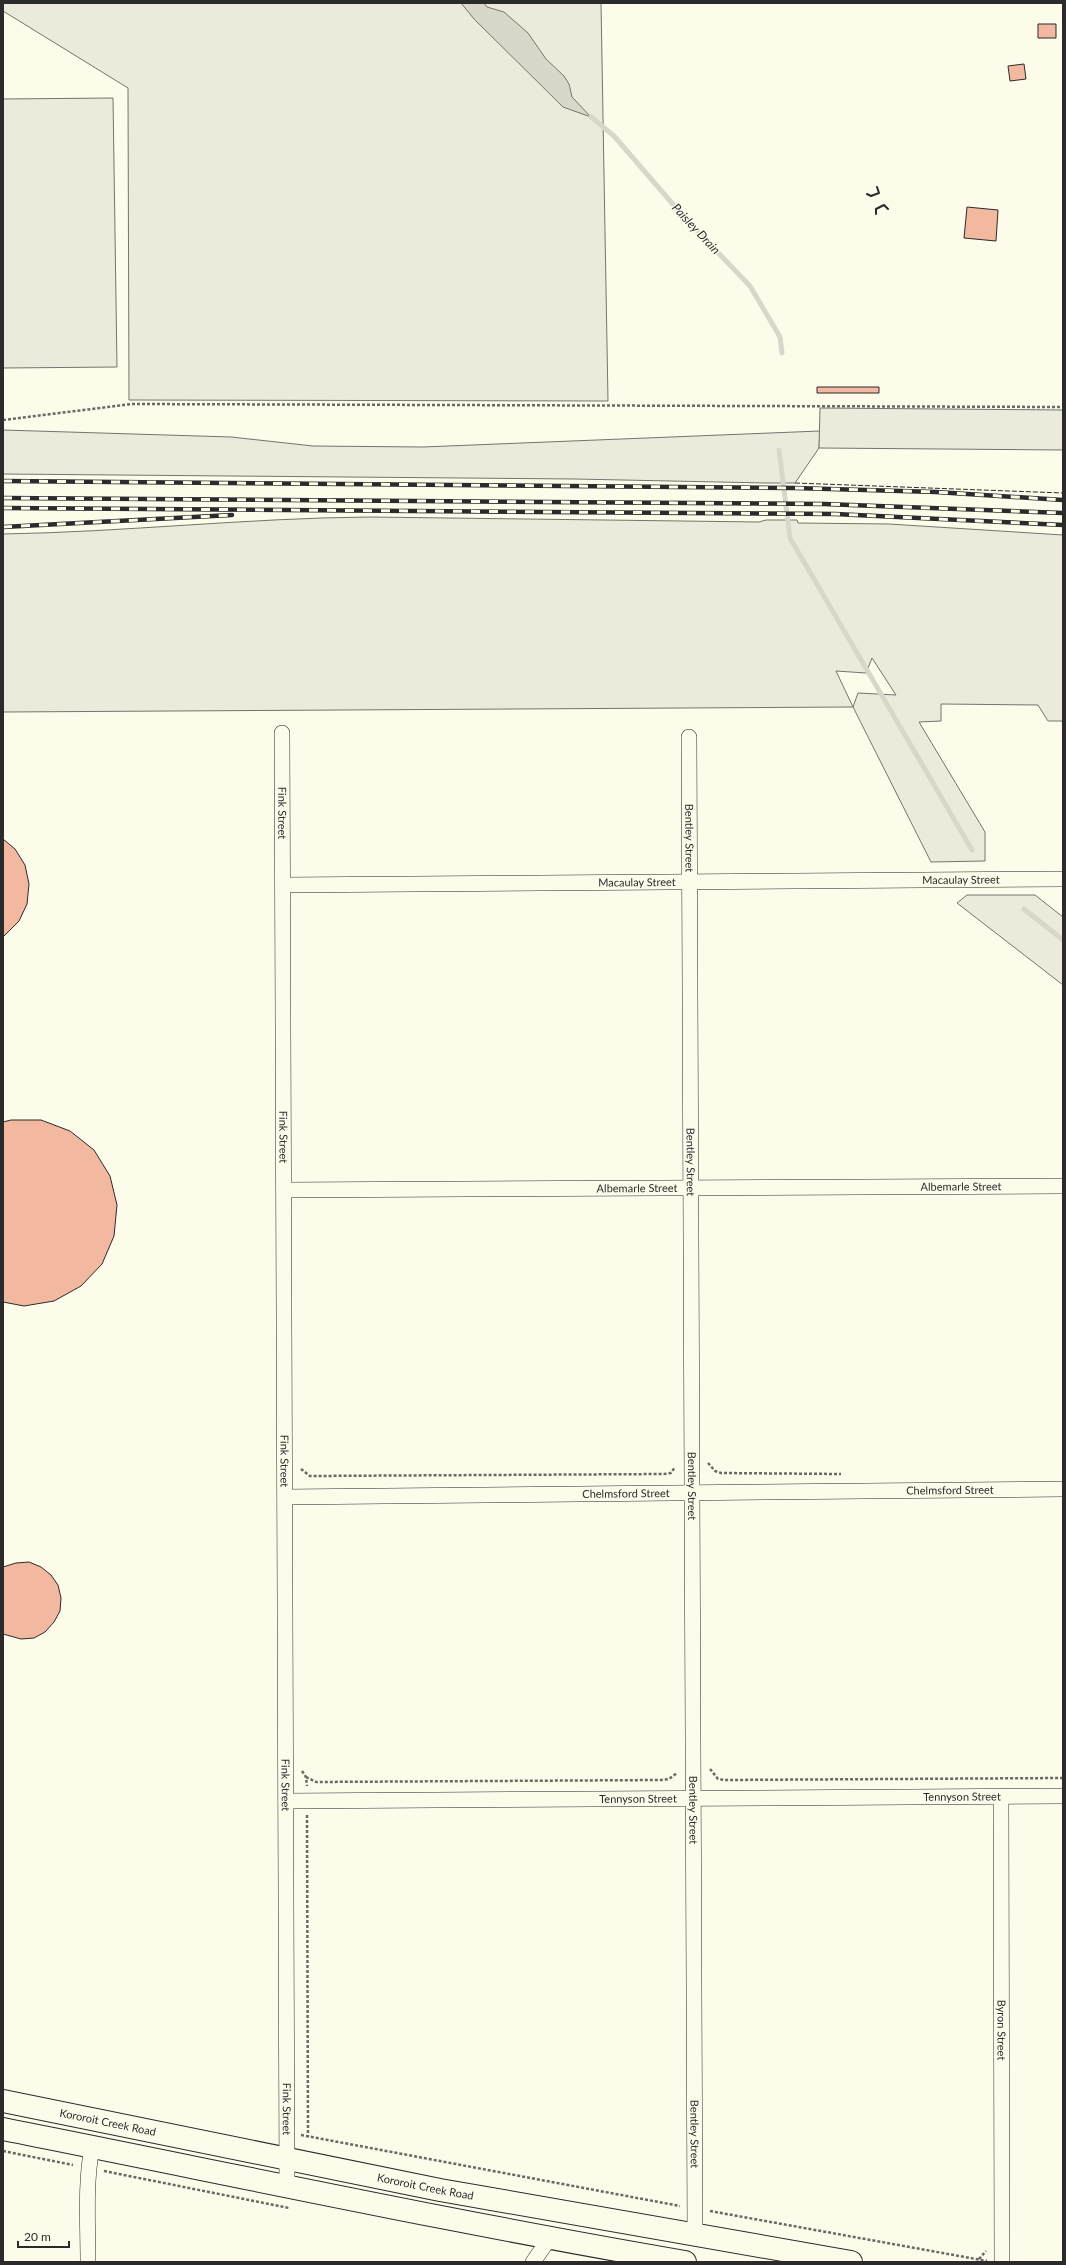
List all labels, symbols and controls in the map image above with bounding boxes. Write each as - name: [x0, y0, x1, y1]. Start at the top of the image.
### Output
- water label: Paisley Drain: [669, 200, 724, 257]
- street label: Fink Street: [276, 787, 289, 839]
- street label: Bentley Street: [683, 804, 697, 872]
- street label: Macaulay Street: [922, 872, 1000, 886]
- street label: Macaulay Street: [598, 875, 676, 889]
- street label: Fink Street: [277, 1111, 290, 1163]
- street label: Bentley Street: [685, 1128, 698, 1196]
- street label: Albemarle Street: [921, 1179, 1001, 1193]
- street label: Albemarle Street: [597, 1181, 677, 1194]
- street label: Fink Street: [278, 1435, 292, 1487]
- street label: Bentley Street: [686, 1452, 699, 1520]
- street label: Chelmsford Street: [906, 1483, 994, 1497]
- street label: Chelmsford Street: [582, 1486, 670, 1500]
- street label: Fink Street: [280, 1759, 293, 1811]
- street label: Bentley Street: [687, 1776, 700, 1844]
- street label: Tennyson Street: [923, 1789, 1001, 1803]
- street label: Tennyson Street: [599, 1791, 677, 1805]
- street label: Byron Street: [995, 2000, 1009, 2060]
- street label: Fink Street: [281, 2083, 294, 2135]
- street label: Bentley Street: [688, 2100, 702, 2168]
- street label: Kororoit Creek Road: [59, 2106, 157, 2138]
- street label: Kororoit Creek Road: [376, 2170, 475, 2202]
- scale bar: [18, 2223, 69, 2249]
- text: 20 m: [24, 2229, 51, 2244]

